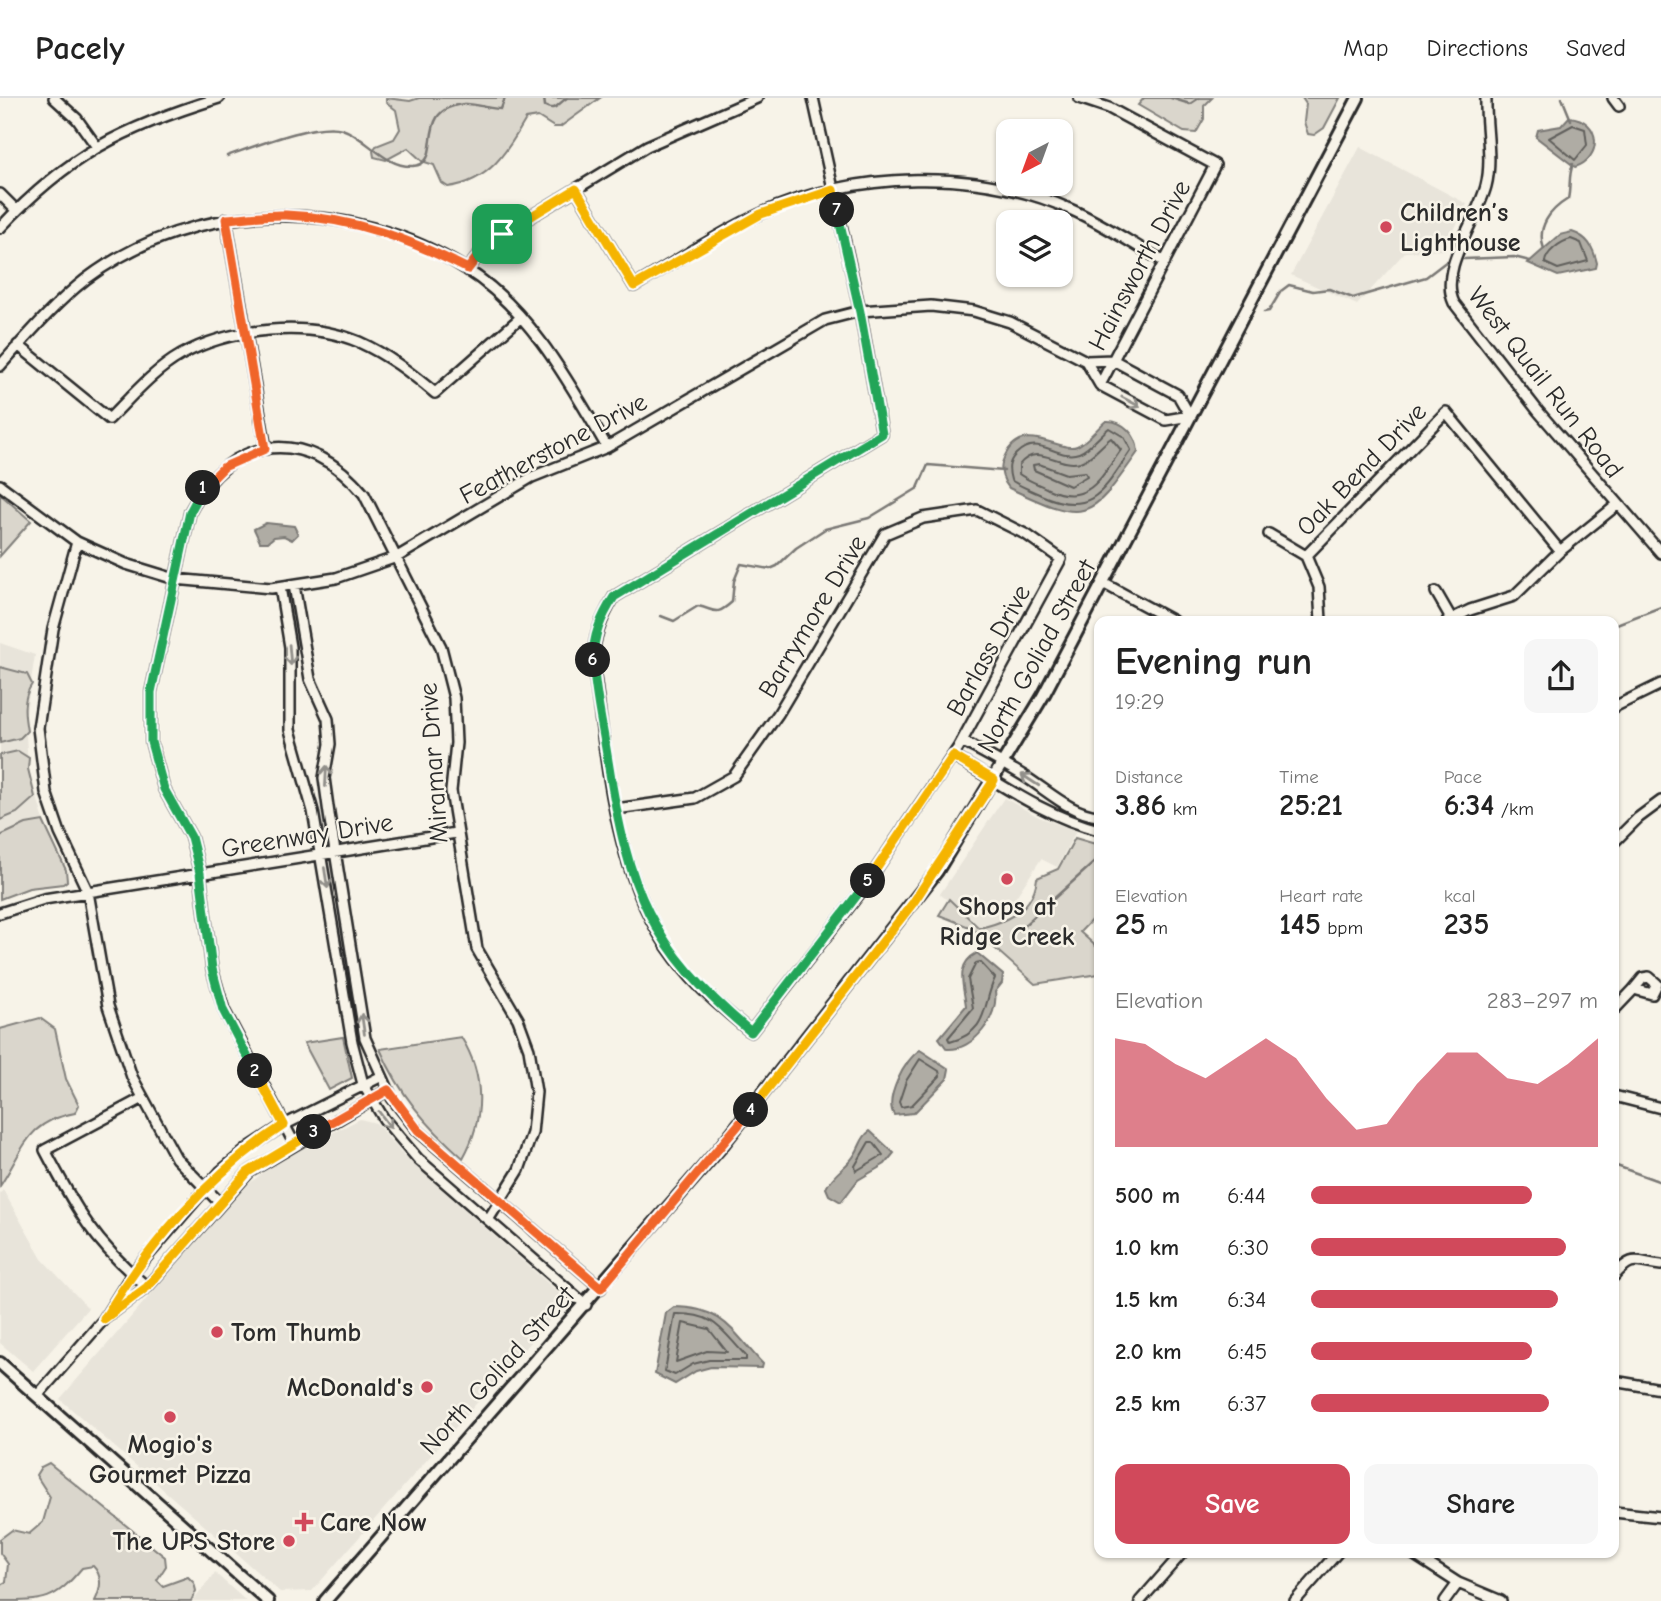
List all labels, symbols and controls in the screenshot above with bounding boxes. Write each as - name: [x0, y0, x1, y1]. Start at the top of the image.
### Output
- text: Pacely: [35, 29, 125, 67]
- text: Map: [1343, 34, 1389, 62]
- text: Directions: [1427, 34, 1528, 62]
- text: Saved: [1566, 34, 1626, 62]
- north arrow: [996, 119, 1073, 196]
- map controls: [996, 119, 1073, 287]
- street label: Hainsworth Drive: [1082, 175, 1197, 356]
- pin: 7: [820, 192, 854, 228]
- text: 7: [832, 198, 841, 220]
- place label: Children’s Lighthouse: [1400, 198, 1521, 258]
- pin: [472, 204, 532, 264]
- button: layers: [996, 210, 1073, 287]
- icon: arrive: [483, 215, 521, 253]
- marker: Children’s Lighthouse: [1378, 219, 1394, 235]
- street label: West Quail Run Road: [1461, 281, 1629, 484]
- street label: Featherstone Drive: [455, 387, 652, 511]
- one-way arrow: [1121, 395, 1141, 409]
- street label: Oak Bend Drive: [1291, 397, 1433, 542]
- pin: 1: [186, 470, 220, 506]
- text: 1: [199, 476, 206, 498]
- street label: Barrymore Drive: [752, 530, 873, 703]
- street label: North Goliad Street: [971, 553, 1103, 758]
- street label: Barlass Drive: [941, 580, 1037, 721]
- button: share: [1524, 639, 1598, 713]
- text: Evening run: [1115, 640, 1312, 684]
- pin: 6: [576, 642, 610, 678]
- one-way arrow: [284, 643, 297, 665]
- text: 6: [588, 648, 597, 670]
- street label: Miramar Drive: [413, 682, 455, 844]
- text: 19:29: [1115, 688, 1165, 715]
- one-way arrow: [319, 765, 332, 788]
- text: Distance: [1115, 766, 1183, 788]
- text: Time: [1279, 766, 1319, 788]
- text: Pace: [1444, 766, 1482, 788]
- one-way arrow: [1021, 772, 1040, 787]
- text: 3.86: [1115, 788, 1166, 823]
- text: 25:21: [1279, 788, 1343, 823]
- text: 6:34: [1444, 788, 1494, 823]
- text: km: [1166, 798, 1198, 820]
- text: /km: [1494, 798, 1534, 820]
- street label: Greenway Drive: [219, 808, 395, 864]
- pin: 5: [850, 864, 886, 898]
- one-way arrow: [320, 866, 333, 889]
- text: 5: [862, 869, 873, 891]
- marker: Shops at Ridge Creek: [999, 871, 1015, 887]
- text: Elevation: [1115, 885, 1188, 907]
- text: Heart rate: [1279, 885, 1363, 907]
- text: kcal: [1444, 885, 1476, 907]
- place label: Shops at Ridge Creek: [940, 892, 1075, 952]
- text: 25: [1115, 907, 1146, 942]
- text: 145: [1279, 907, 1321, 942]
- text: 235: [1444, 907, 1489, 942]
- text: m: [1146, 917, 1168, 939]
- text: bpm: [1321, 917, 1363, 939]
- text: Elevation: [1115, 987, 1203, 1014]
- text: 283–297 m: [1487, 987, 1598, 1014]
- one-way arrow: [356, 1014, 369, 1036]
- pin: 2: [238, 1054, 272, 1088]
- text: 2: [250, 1059, 259, 1081]
- pin: 4: [734, 1093, 768, 1128]
- text: 4: [746, 1098, 755, 1120]
- one-way arrow: [378, 1110, 392, 1129]
- pin: 3: [296, 1114, 332, 1150]
- text: 3: [309, 1120, 318, 1142]
- text: 500 m: [1115, 1182, 1180, 1209]
- text: 6:44: [1227, 1182, 1266, 1209]
- text: 1.0 km: [1115, 1234, 1179, 1261]
- text: 6:30: [1227, 1234, 1269, 1261]
- street label: North Goliad Street: [414, 1279, 582, 1461]
- text: 1.5 km: [1115, 1286, 1178, 1313]
- text: 6:34: [1227, 1286, 1266, 1313]
- place label: Tom Thumb: [231, 1318, 361, 1348]
- marker: Tom Thumb: [209, 1324, 225, 1340]
- text: 2.0 km: [1115, 1338, 1181, 1365]
- text: 6:45: [1227, 1338, 1267, 1365]
- place label: McDonald's: [287, 1373, 413, 1403]
- marker: McDonald's: [419, 1379, 435, 1395]
- text: 2.5 km: [1115, 1390, 1181, 1417]
- text: 6:37: [1227, 1390, 1266, 1417]
- marker: Mogio's Gourmet Pizza: [162, 1409, 178, 1425]
- place label: Mogio's Gourmet Pizza: [89, 1430, 251, 1490]
- button: Save: [1115, 1464, 1350, 1544]
- button: Share: [1364, 1464, 1598, 1544]
- place label: Care Now: [320, 1508, 427, 1538]
- marker: Care Now: [294, 1512, 314, 1532]
- place label: The UPS Store: [112, 1527, 275, 1557]
- marker: The UPS Store: [281, 1533, 297, 1549]

